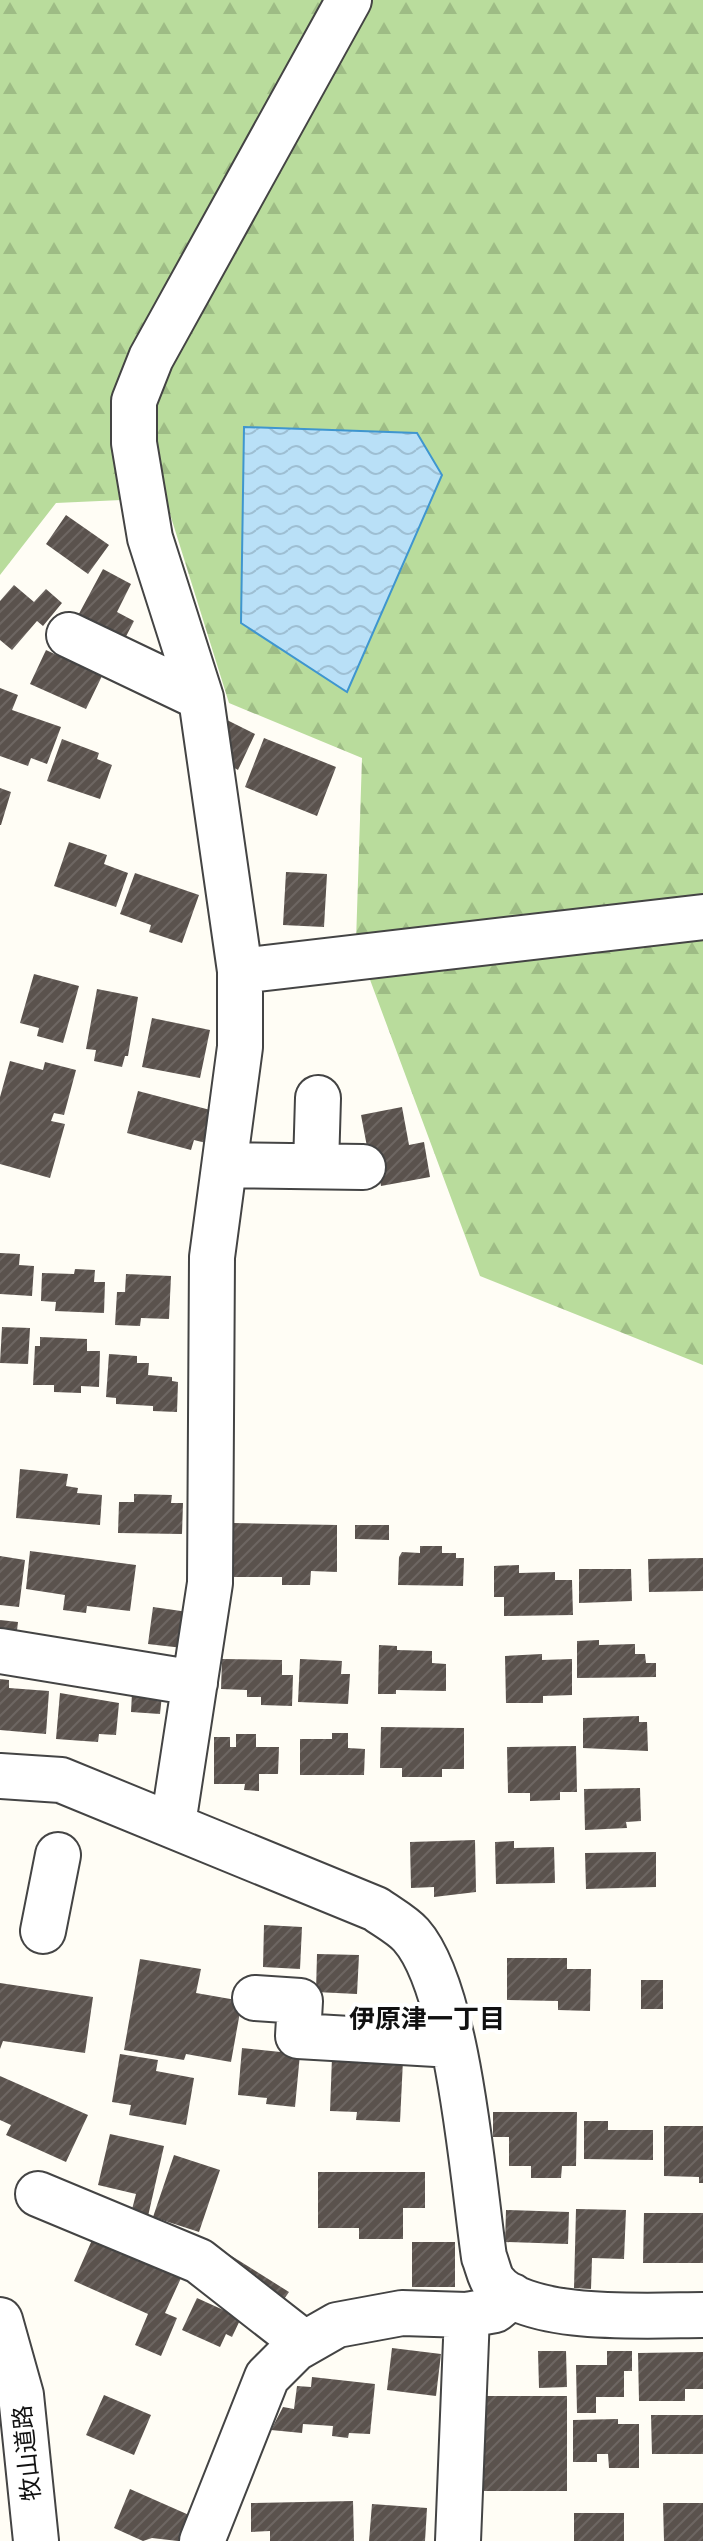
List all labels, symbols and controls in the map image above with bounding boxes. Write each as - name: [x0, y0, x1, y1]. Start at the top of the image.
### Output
- district label: 伊原津一丁目: [349, 2005, 505, 2034]
- street label: 牧山道路: [9, 2404, 45, 2502]

